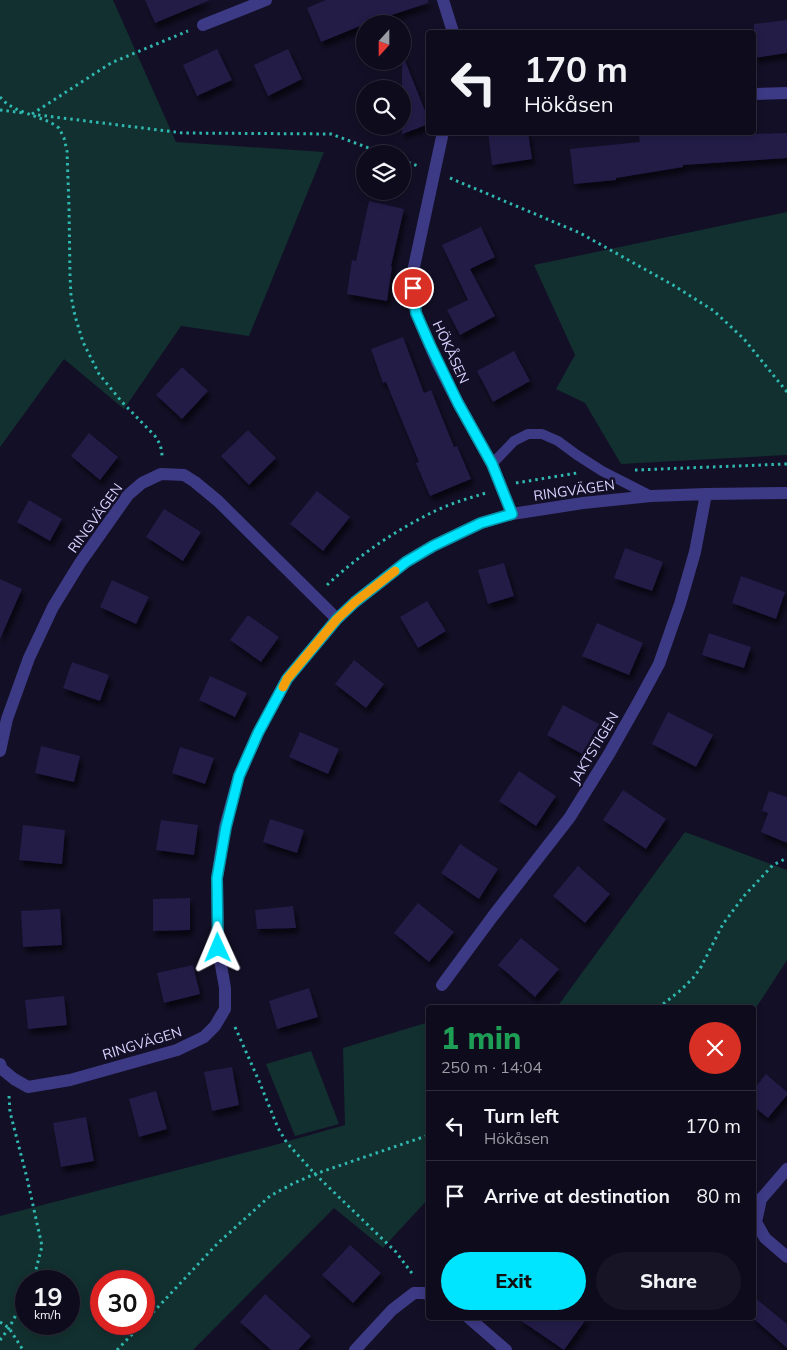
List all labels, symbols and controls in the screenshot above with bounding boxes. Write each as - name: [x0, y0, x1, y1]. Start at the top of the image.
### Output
- north arrow: [356, 15, 411, 70]
- map controls: [356, 15, 411, 200]
- text: 170 m: [524, 47, 628, 91]
- icon: left: [441, 50, 506, 115]
- button: search: [356, 80, 411, 135]
- text: Hökåsen: [524, 90, 614, 118]
- button: layers: [356, 145, 411, 200]
- pin: [392, 267, 434, 309]
- icon: arrive: [399, 274, 427, 302]
- street label: HÖKÅSEN: [429, 318, 473, 386]
- street label: RINGVÄGEN: [532, 475, 616, 505]
- street label: RINGVÄGEN: [64, 480, 126, 556]
- street label: JAKTSTIGEN: [565, 709, 623, 787]
- position arrow: [191, 921, 243, 973]
- text: 1 min: [441, 1019, 521, 1057]
- street label: RINGVÄGEN: [100, 1022, 184, 1064]
- button: close: [689, 1022, 741, 1074]
- text: 250 m · 14:04: [441, 1057, 542, 1077]
- text: Turn left: [484, 1104, 559, 1128]
- icon: left: [441, 1112, 469, 1140]
- text: 170 m: [685, 1114, 741, 1138]
- text: Hökåsen: [484, 1128, 549, 1148]
- icon: arrive: [441, 1182, 469, 1210]
- text: Arrive at destination: [484, 1184, 670, 1208]
- text: 80 m: [697, 1184, 741, 1208]
- button: Exit: [441, 1252, 586, 1310]
- button: Share: [596, 1252, 741, 1310]
- speed limit sign: 30: [90, 1270, 155, 1335]
- text: 19: [32, 1281, 63, 1312]
- text: km/h: [34, 1307, 61, 1322]

